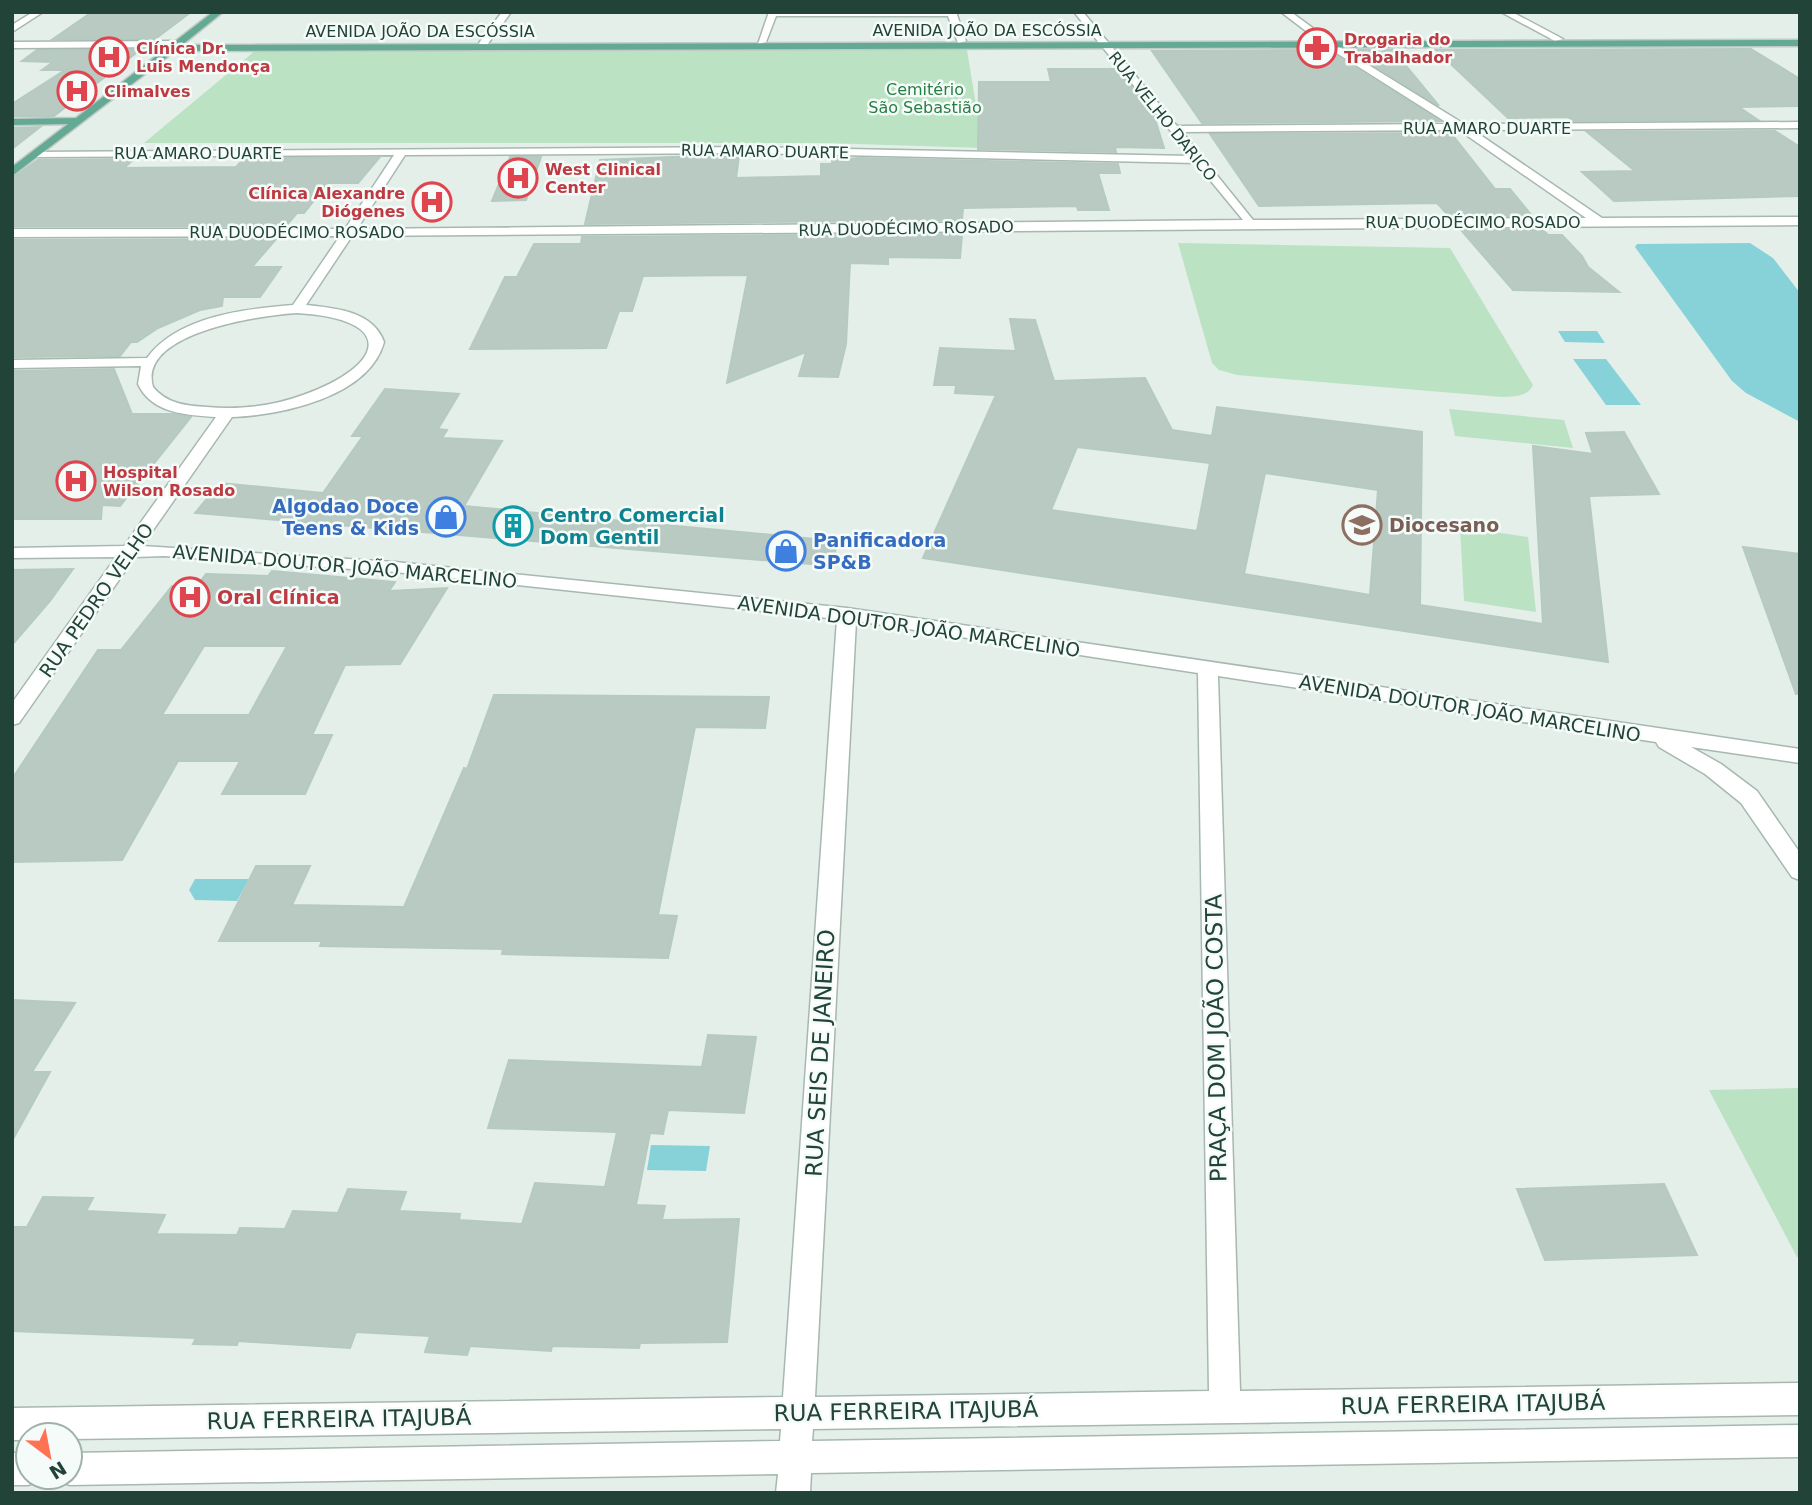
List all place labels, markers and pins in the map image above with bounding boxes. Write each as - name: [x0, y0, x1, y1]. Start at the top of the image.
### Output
- pharmacy icon: Drogaria do Trabalhador: [1296, 27, 1338, 69]
- place label: Drogaria do Trabalhador: [1344, 30, 1452, 67]
- hospital icon: Clínica Dr. Luis Mendonça: [88, 36, 130, 78]
- place label: Clínica Dr. Luis Mendonça: [136, 39, 270, 76]
- hospital icon: Climalves: [56, 70, 98, 112]
- place label: Climalves: [104, 82, 190, 101]
- hospital icon: West Clinical Center: [497, 157, 539, 199]
- place label: West Clinical Center: [545, 160, 661, 197]
- hospital icon: Clínica Alexandre Diógenes: [411, 181, 453, 223]
- place label: Clínica Alexandre Diógenes: [248, 184, 405, 221]
- hospital icon: Hospital Wilson Rosado: [55, 460, 97, 502]
- place label: Hospital Wilson Rosado: [103, 463, 235, 500]
- place label: Algodao Doce Teens & Kids: [272, 495, 419, 539]
- shop icon: Algodao Doce Teens & Kids: [425, 496, 467, 538]
- place label: Centro Comercial Dom Gentil: [540, 504, 725, 548]
- school or university icon: Diocesano: [1341, 504, 1383, 546]
- building icon: Centro Comercial Dom Gentil: [492, 505, 534, 547]
- place label: Diocesano: [1389, 514, 1499, 536]
- place label: Panificadora SP&B: [813, 529, 946, 573]
- shop icon: Panificadora SP&B: [765, 530, 807, 572]
- hospital icon: Oral Clínica: [169, 576, 211, 618]
- place label: Oral Clínica: [217, 586, 340, 608]

